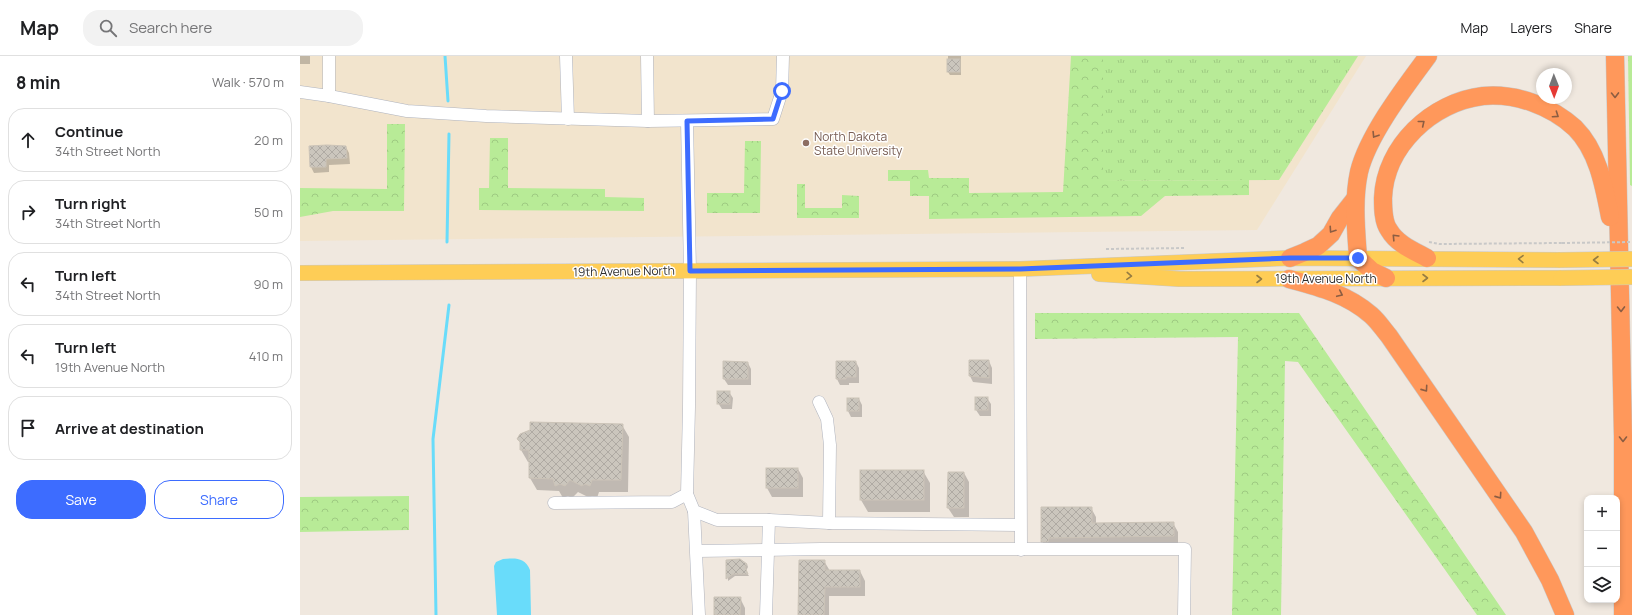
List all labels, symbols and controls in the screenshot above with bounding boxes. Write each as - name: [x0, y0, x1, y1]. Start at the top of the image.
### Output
- search box: [83, 10, 363, 46]
- text: Map: [20, 15, 59, 41]
- icon: search: [97, 17, 119, 39]
- text: Search here: [129, 17, 212, 38]
- text: Map: [1460, 18, 1488, 37]
- text: Layers: [1510, 18, 1552, 37]
- text: Share: [1574, 18, 1612, 37]
- north arrow: [1536, 68, 1572, 104]
- text: 8 min: [16, 71, 61, 94]
- text: Walk · 570 m: [212, 73, 284, 91]
- route start: [773, 82, 791, 100]
- one-way arrow: [1611, 92, 1619, 98]
- one-way arrow: [1551, 110, 1558, 117]
- text: Continue: [55, 121, 123, 142]
- one-way arrow: [1418, 121, 1425, 128]
- place label: North Dakota State University: [814, 128, 903, 159]
- icon: ahead: [17, 129, 39, 151]
- text: 20 m: [254, 131, 283, 149]
- one-way arrow: [1372, 131, 1380, 138]
- marker: North Dakota State University: [801, 138, 811, 148]
- text: 34th Street North: [55, 142, 160, 160]
- text: Turn right: [55, 193, 126, 214]
- icon: right: [17, 201, 39, 223]
- text: 50 m: [254, 203, 283, 221]
- text: 34th Street North: [55, 214, 160, 232]
- one-way arrow: [1330, 226, 1337, 233]
- one-way arrow: [1392, 234, 1400, 242]
- route end: [1349, 249, 1367, 267]
- one-way arrow: [1518, 255, 1524, 264]
- one-way arrow: [1593, 256, 1599, 264]
- street label: 19th Avenue North: [573, 262, 675, 280]
- text: Turn left: [55, 265, 117, 286]
- street label: 19th Avenue North: [1275, 270, 1377, 287]
- one-way arrow: [1126, 271, 1132, 280]
- icon: left: [17, 273, 39, 295]
- one-way arrow: [1422, 274, 1428, 282]
- text: 90 m: [253, 275, 283, 293]
- one-way arrow: [1256, 275, 1262, 283]
- text: 34th Street North: [55, 286, 160, 304]
- one-way arrow: [1335, 289, 1343, 297]
- one-way arrow: [1616, 306, 1625, 312]
- text: Turn left: [55, 337, 117, 358]
- icon: left: [17, 345, 39, 367]
- text: 410 m: [249, 347, 283, 365]
- text: 19th Avenue North: [55, 358, 165, 376]
- one-way arrow: [1420, 385, 1428, 392]
- icon: arrive: [17, 417, 39, 439]
- text: Arrive at destination: [55, 418, 204, 439]
- one-way arrow: [1619, 436, 1627, 442]
- button: Save: [16, 480, 146, 519]
- button: Share: [154, 480, 284, 519]
- one-way arrow: [1494, 492, 1501, 499]
- map controls: [1584, 495, 1620, 603]
- button: +: [1584, 495, 1620, 531]
- button: −: [1584, 531, 1620, 567]
- button: layers: [1584, 567, 1620, 603]

